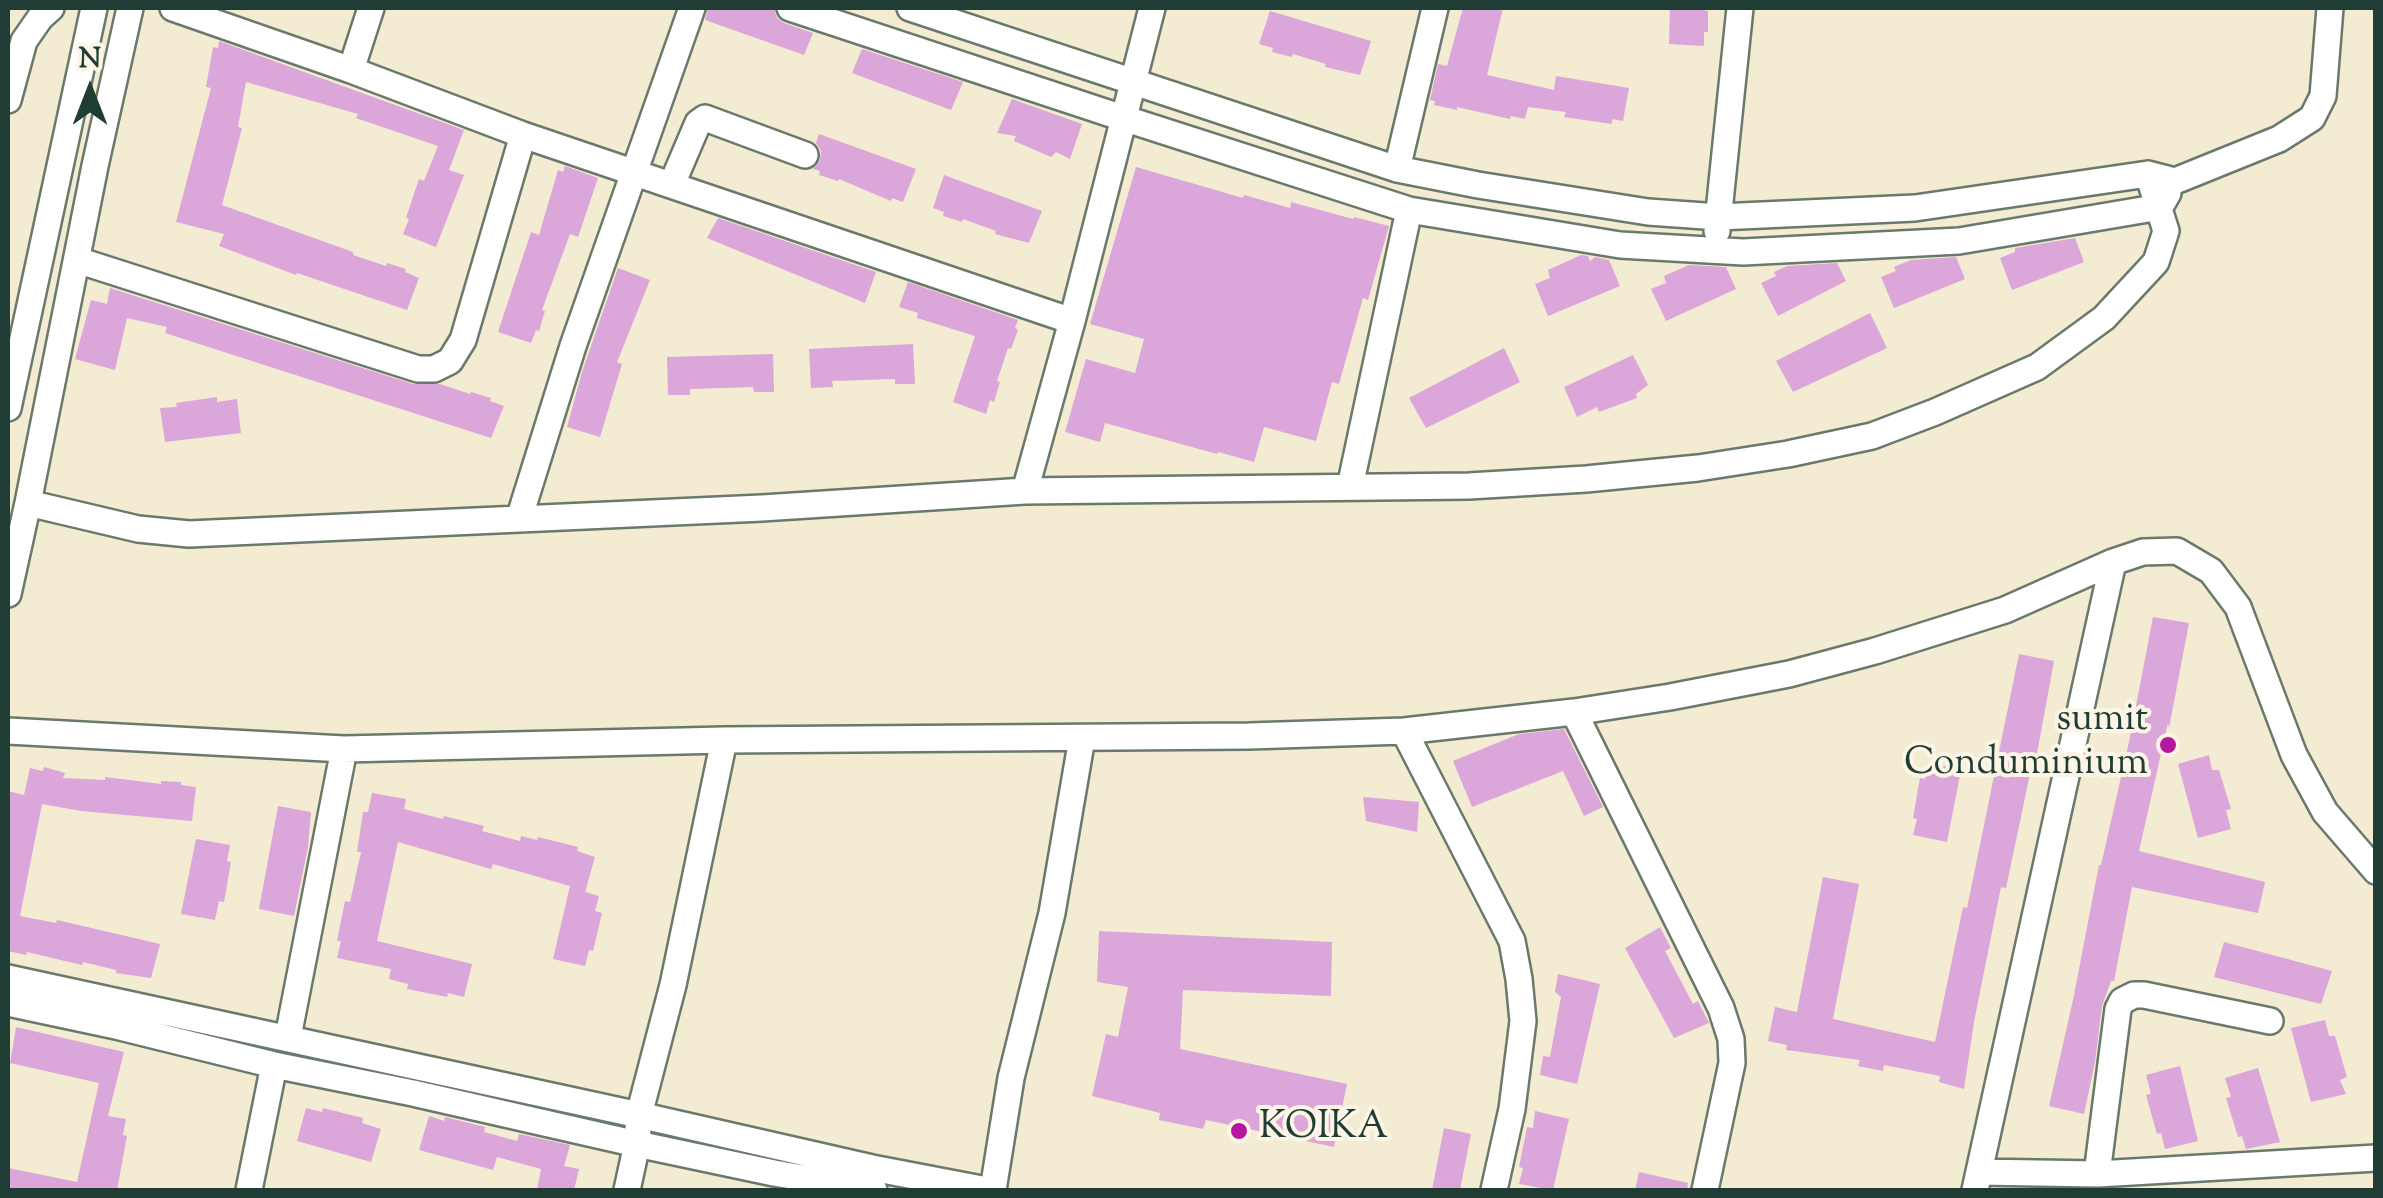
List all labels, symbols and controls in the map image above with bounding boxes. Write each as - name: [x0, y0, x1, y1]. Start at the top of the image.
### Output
- north arrow: [40, 40, 140, 140]
- text: N: [79, 40, 101, 80]
- place label: sumit Conduminium: [1904, 700, 2148, 789]
- marker: sumit Conduminium: [2157, 734, 2179, 756]
- place label: KOIKA: [1259, 1108, 1388, 1154]
- marker: KOIKA: [1228, 1120, 1250, 1142]

